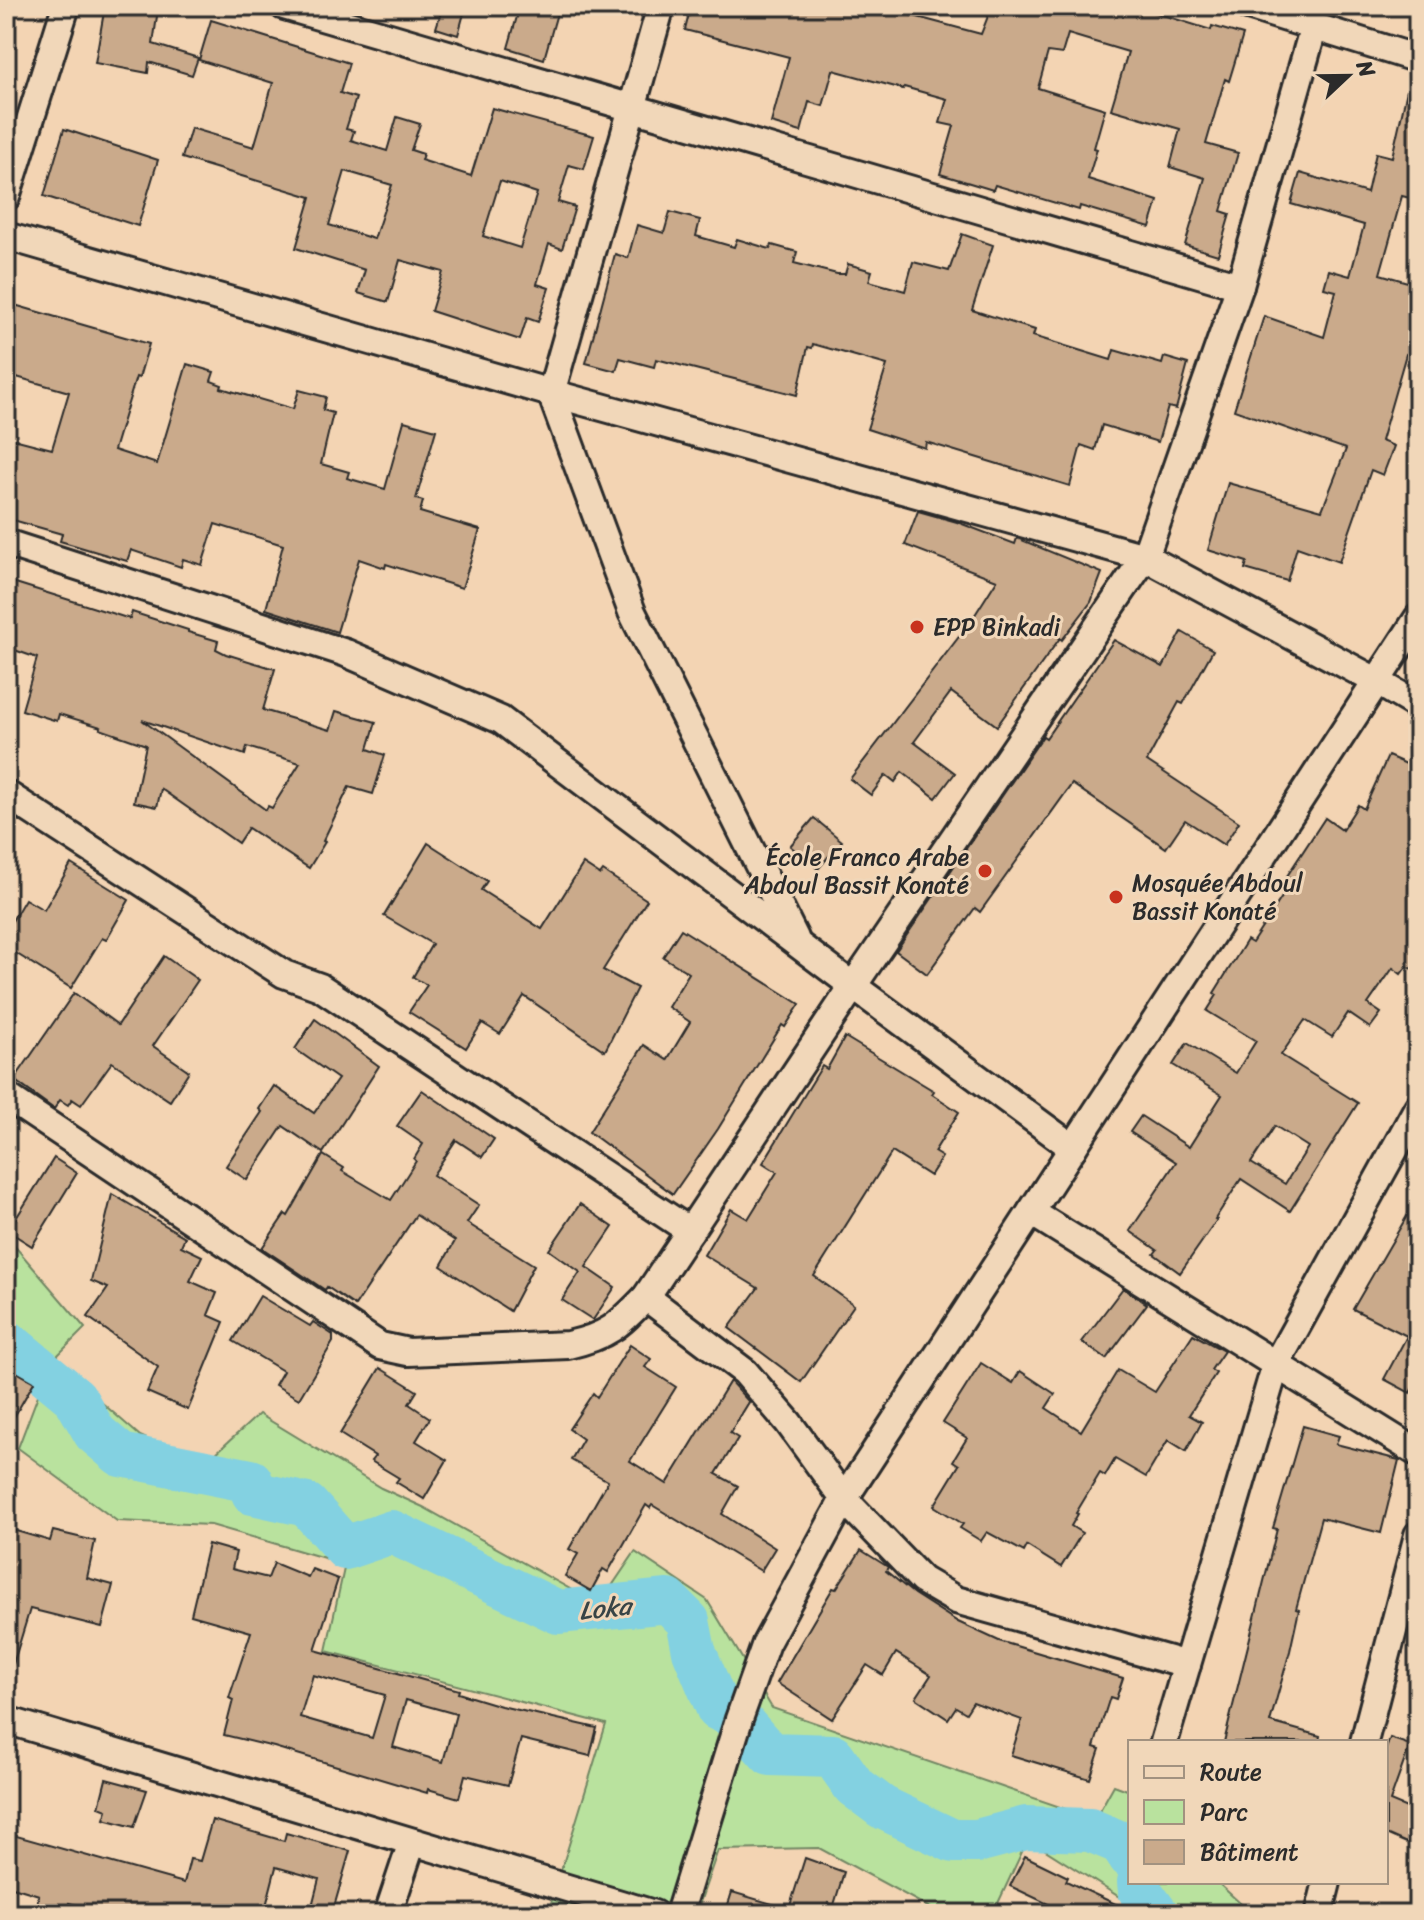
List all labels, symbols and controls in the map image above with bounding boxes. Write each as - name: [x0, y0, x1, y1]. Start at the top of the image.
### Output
- north arrow: [1308, 36, 1388, 116]
- text: N: [1345, 53, 1387, 84]
- place label: EPP Binkadi: [933, 606, 1061, 648]
- marker: EPP Binkadi: [908, 618, 926, 636]
- place label: École Franco Arabe Abdoul Bassit Konaté: [743, 836, 969, 906]
- marker: École Franco Arabe Abdoul Bassit Konaté: [976, 862, 994, 880]
- place label: Mosquée Abdoul Bassit Konaté: [1132, 862, 1304, 932]
- marker: Mosquée Abdoul Bassit Konaté: [1107, 888, 1125, 906]
- water label: Loka: [577, 1582, 636, 1634]
- legend: [1128, 1740, 1388, 1884]
- text: Route: [1200, 1751, 1262, 1793]
- text: Parc: [1200, 1791, 1248, 1833]
- text: Bâtiment: [1200, 1831, 1299, 1873]

